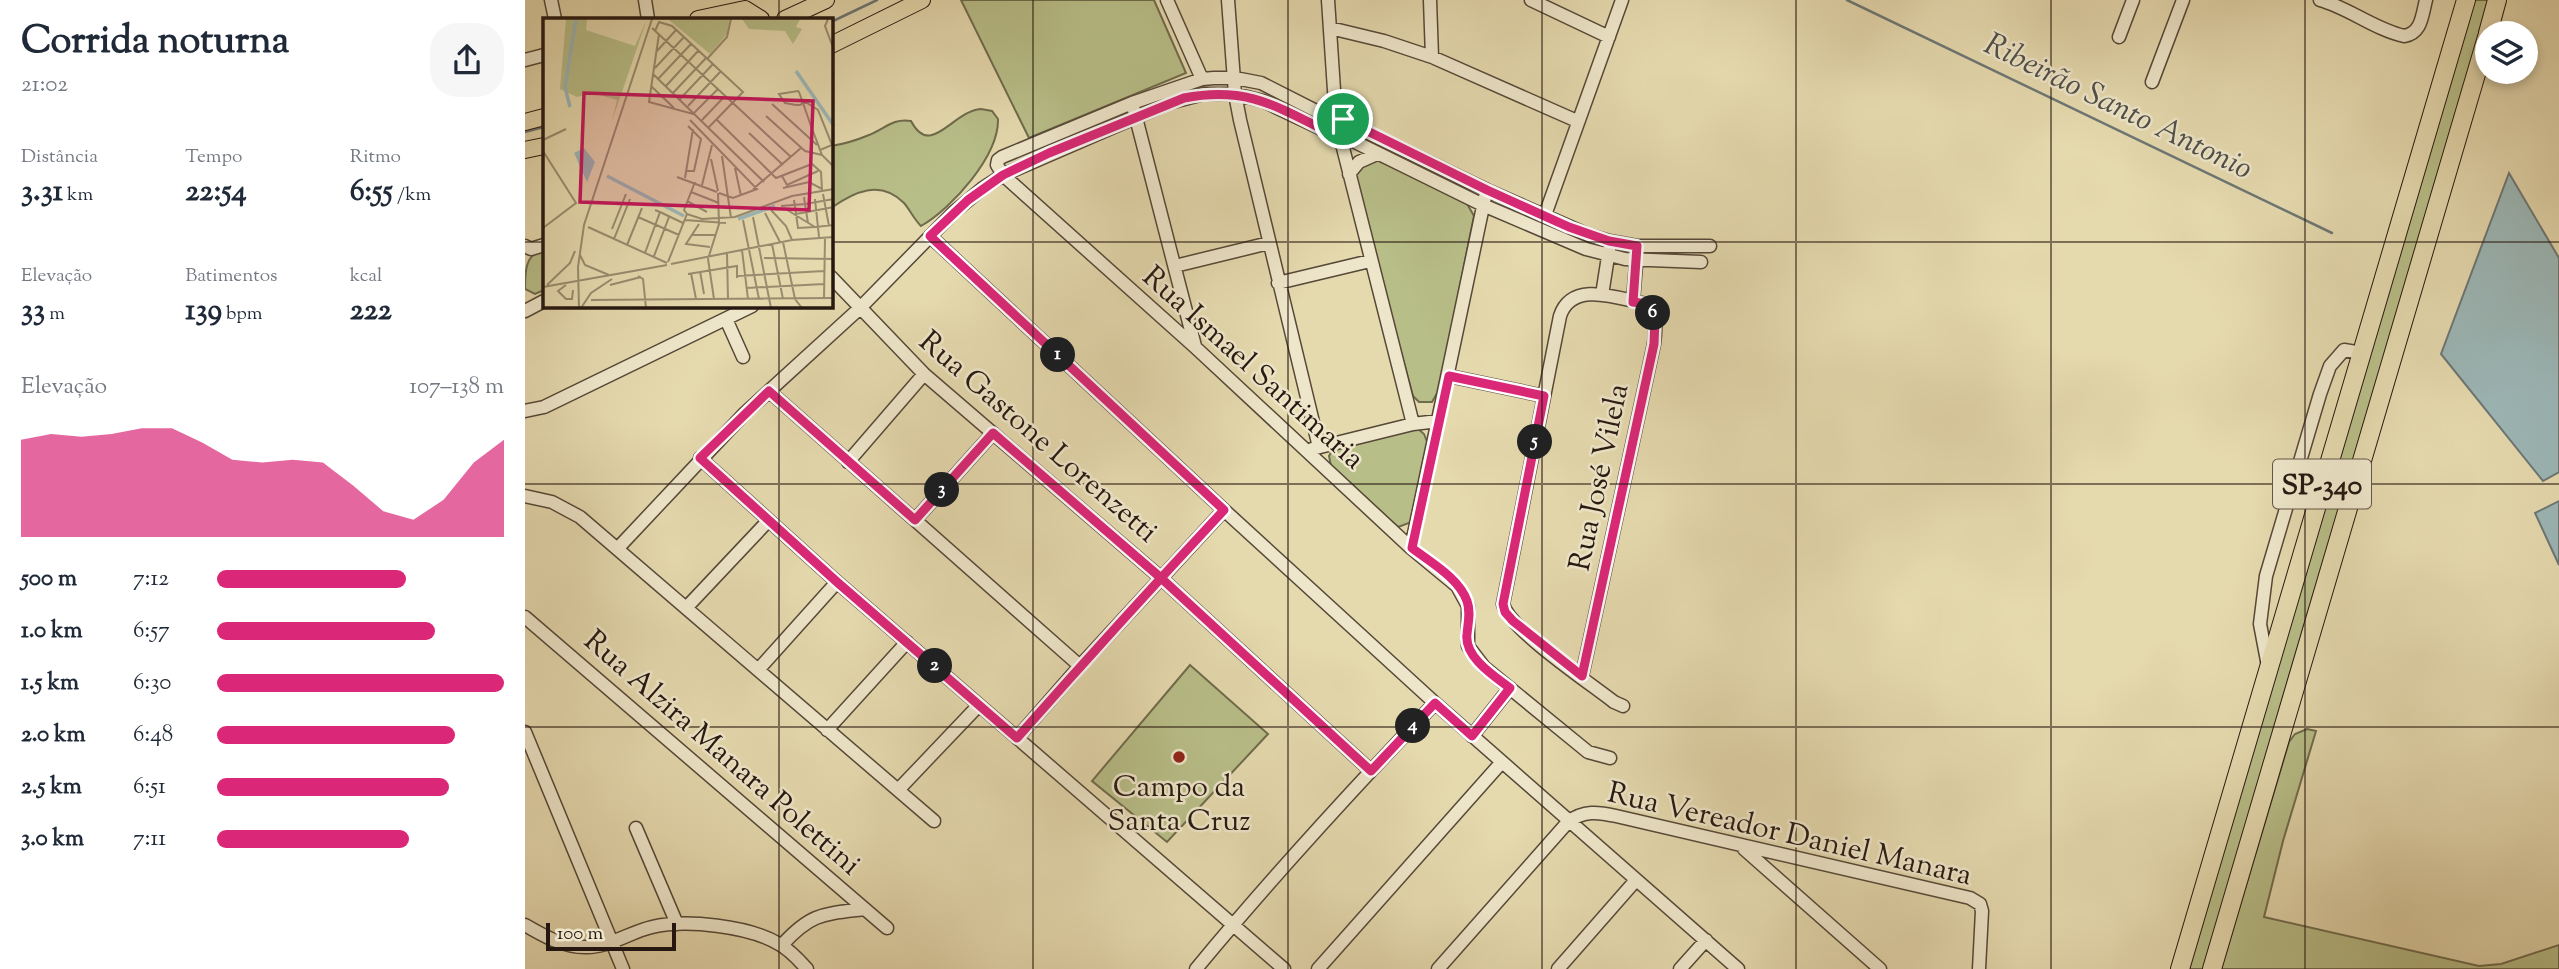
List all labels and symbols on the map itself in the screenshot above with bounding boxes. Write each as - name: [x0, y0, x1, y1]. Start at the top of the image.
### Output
- inset map: [543, 18, 833, 308]
- water label: Ribeirão Santo Antonio: [1976, 23, 2260, 193]
- pin: [1313, 89, 1373, 149]
- street label: Rua Ismael Santimaria: [1132, 257, 1373, 481]
- pin: 6: [1635, 296, 1671, 330]
- street label: Rua Gastone Lorenzetti: [908, 322, 1166, 554]
- pin: 1: [1041, 338, 1075, 372]
- street label: Rua José Vilela: [1560, 380, 1641, 575]
- pin: 5: [1517, 424, 1553, 460]
- road number: SP-340: [2273, 460, 2371, 508]
- pin: 3: [925, 472, 959, 508]
- street label: Rua Alzira Manara Polettini: [573, 621, 869, 887]
- pin: 2: [917, 648, 953, 684]
- pin: 4: [1395, 708, 1431, 744]
- marker: Campo da Santa Cruz: [1171, 749, 1187, 765]
- place label: Campo da Santa Cruz: [1107, 767, 1251, 844]
- street label: Rua Vereador Daniel Manara: [1603, 773, 1976, 898]
- scale bar: [546, 920, 675, 952]

